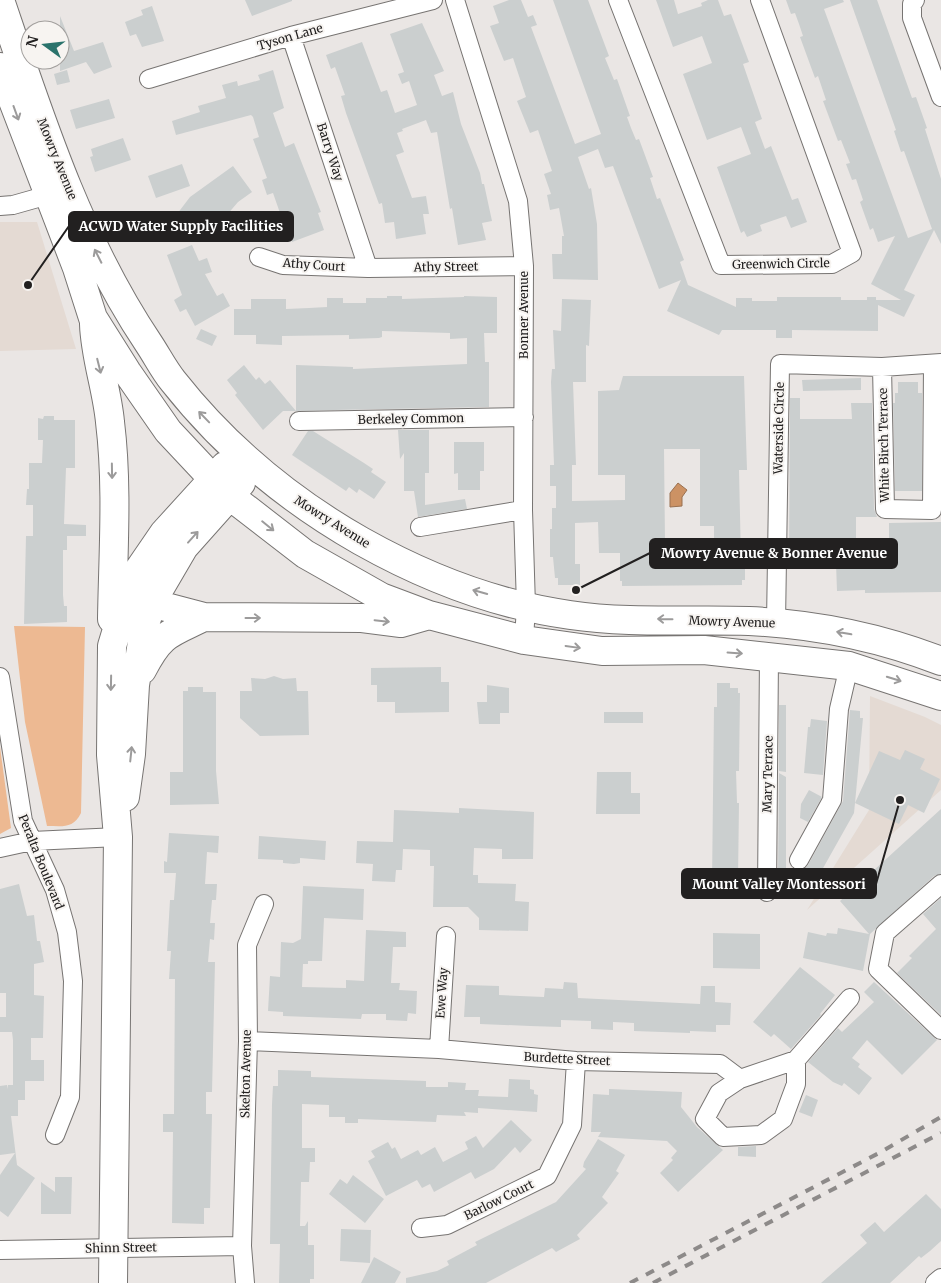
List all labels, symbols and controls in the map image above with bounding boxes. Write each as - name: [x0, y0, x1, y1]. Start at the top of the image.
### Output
- north arrow: [20, 20, 70, 70]
- street label: Tyson Lane: [255, 20, 324, 53]
- text: N: [22, 34, 43, 49]
- one-way arrow: [12, 104, 21, 120]
- street label: Mowry Avenue: [34, 116, 81, 202]
- street label: Barry Way: [314, 121, 347, 183]
- callout: ACWD Water Supply Facilities: [69, 212, 293, 241]
- text: ACWD Water Supply Facilities: [78, 217, 283, 235]
- one-way arrow: [93, 248, 103, 263]
- street label: Athy Court: [281, 255, 346, 274]
- street label: Greenwich Circle: [732, 255, 830, 272]
- street label: Athy Street: [413, 258, 479, 275]
- street label: Bonner Avenue: [516, 271, 531, 359]
- one-way arrow: [95, 357, 105, 373]
- street label: Waterside Circle: [770, 382, 787, 475]
- street label: White Birch Terrace: [875, 388, 892, 503]
- one-way arrow: [198, 410, 210, 423]
- street label: Berkeley Common: [358, 410, 464, 427]
- one-way arrow: [108, 463, 117, 479]
- street label: Mowry Avenue: [292, 492, 373, 551]
- one-way arrow: [262, 521, 275, 532]
- one-way arrow: [188, 531, 199, 544]
- callout: Mowry Avenue & Bonner Avenue: [650, 539, 897, 568]
- text: Mowry Avenue & Bonner Avenue: [661, 544, 888, 562]
- one-way arrow: [472, 587, 488, 597]
- street label: Mowry Avenue: [689, 612, 776, 631]
- one-way arrow: [244, 613, 261, 623]
- one-way arrow: [657, 615, 673, 624]
- one-way arrow: [374, 616, 390, 626]
- one-way arrow: [837, 627, 853, 637]
- one-way arrow: [564, 643, 580, 653]
- one-way arrow: [727, 648, 743, 657]
- one-way arrow: [106, 674, 116, 691]
- one-way arrow: [886, 675, 902, 685]
- street label: Mary Terrace: [759, 735, 776, 813]
- one-way arrow: [126, 747, 136, 763]
- street label: Peralta Boulevard: [15, 812, 67, 912]
- callout: Mount Valley Montessori: [682, 869, 876, 898]
- text: Mount Valley Montessori: [692, 875, 866, 893]
- street label: Ewe Way: [432, 967, 451, 1019]
- street label: Skelton Avenue: [237, 1030, 254, 1118]
- street label: Burdette Street: [523, 1049, 611, 1068]
- street label: Barlow Court: [461, 1176, 536, 1223]
- street label: Shinn Street: [85, 1239, 157, 1256]

